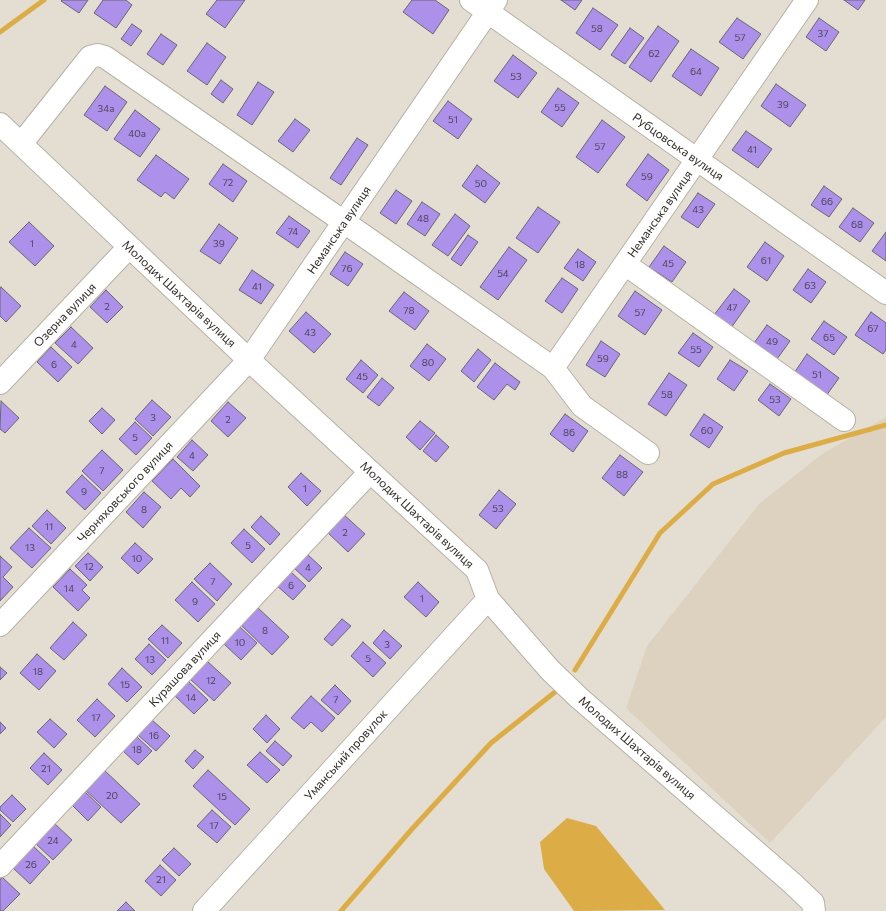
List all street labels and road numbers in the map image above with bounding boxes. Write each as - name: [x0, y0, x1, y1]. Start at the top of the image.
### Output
- street label: Рубцовська вулиця: [630, 110, 726, 184]
- street label: Неманська вулиця: [625, 168, 695, 260]
- street label: Неманська вулиця: [304, 183, 374, 277]
- street label: Молодих Шахтарів вулиця: [119, 238, 239, 350]
- street label: Озерна вулиця: [31, 280, 99, 350]
- street label: Черняховського вулиця: [74, 438, 176, 546]
- street label: Молодих Шахтарів вулиця: [357, 459, 477, 571]
- street label: Курашова вулиця: [146, 628, 224, 710]
- street label: Молодих Шахтарів вулиця: [576, 693, 698, 803]
- street label: Уманський провулок: [301, 707, 391, 803]

